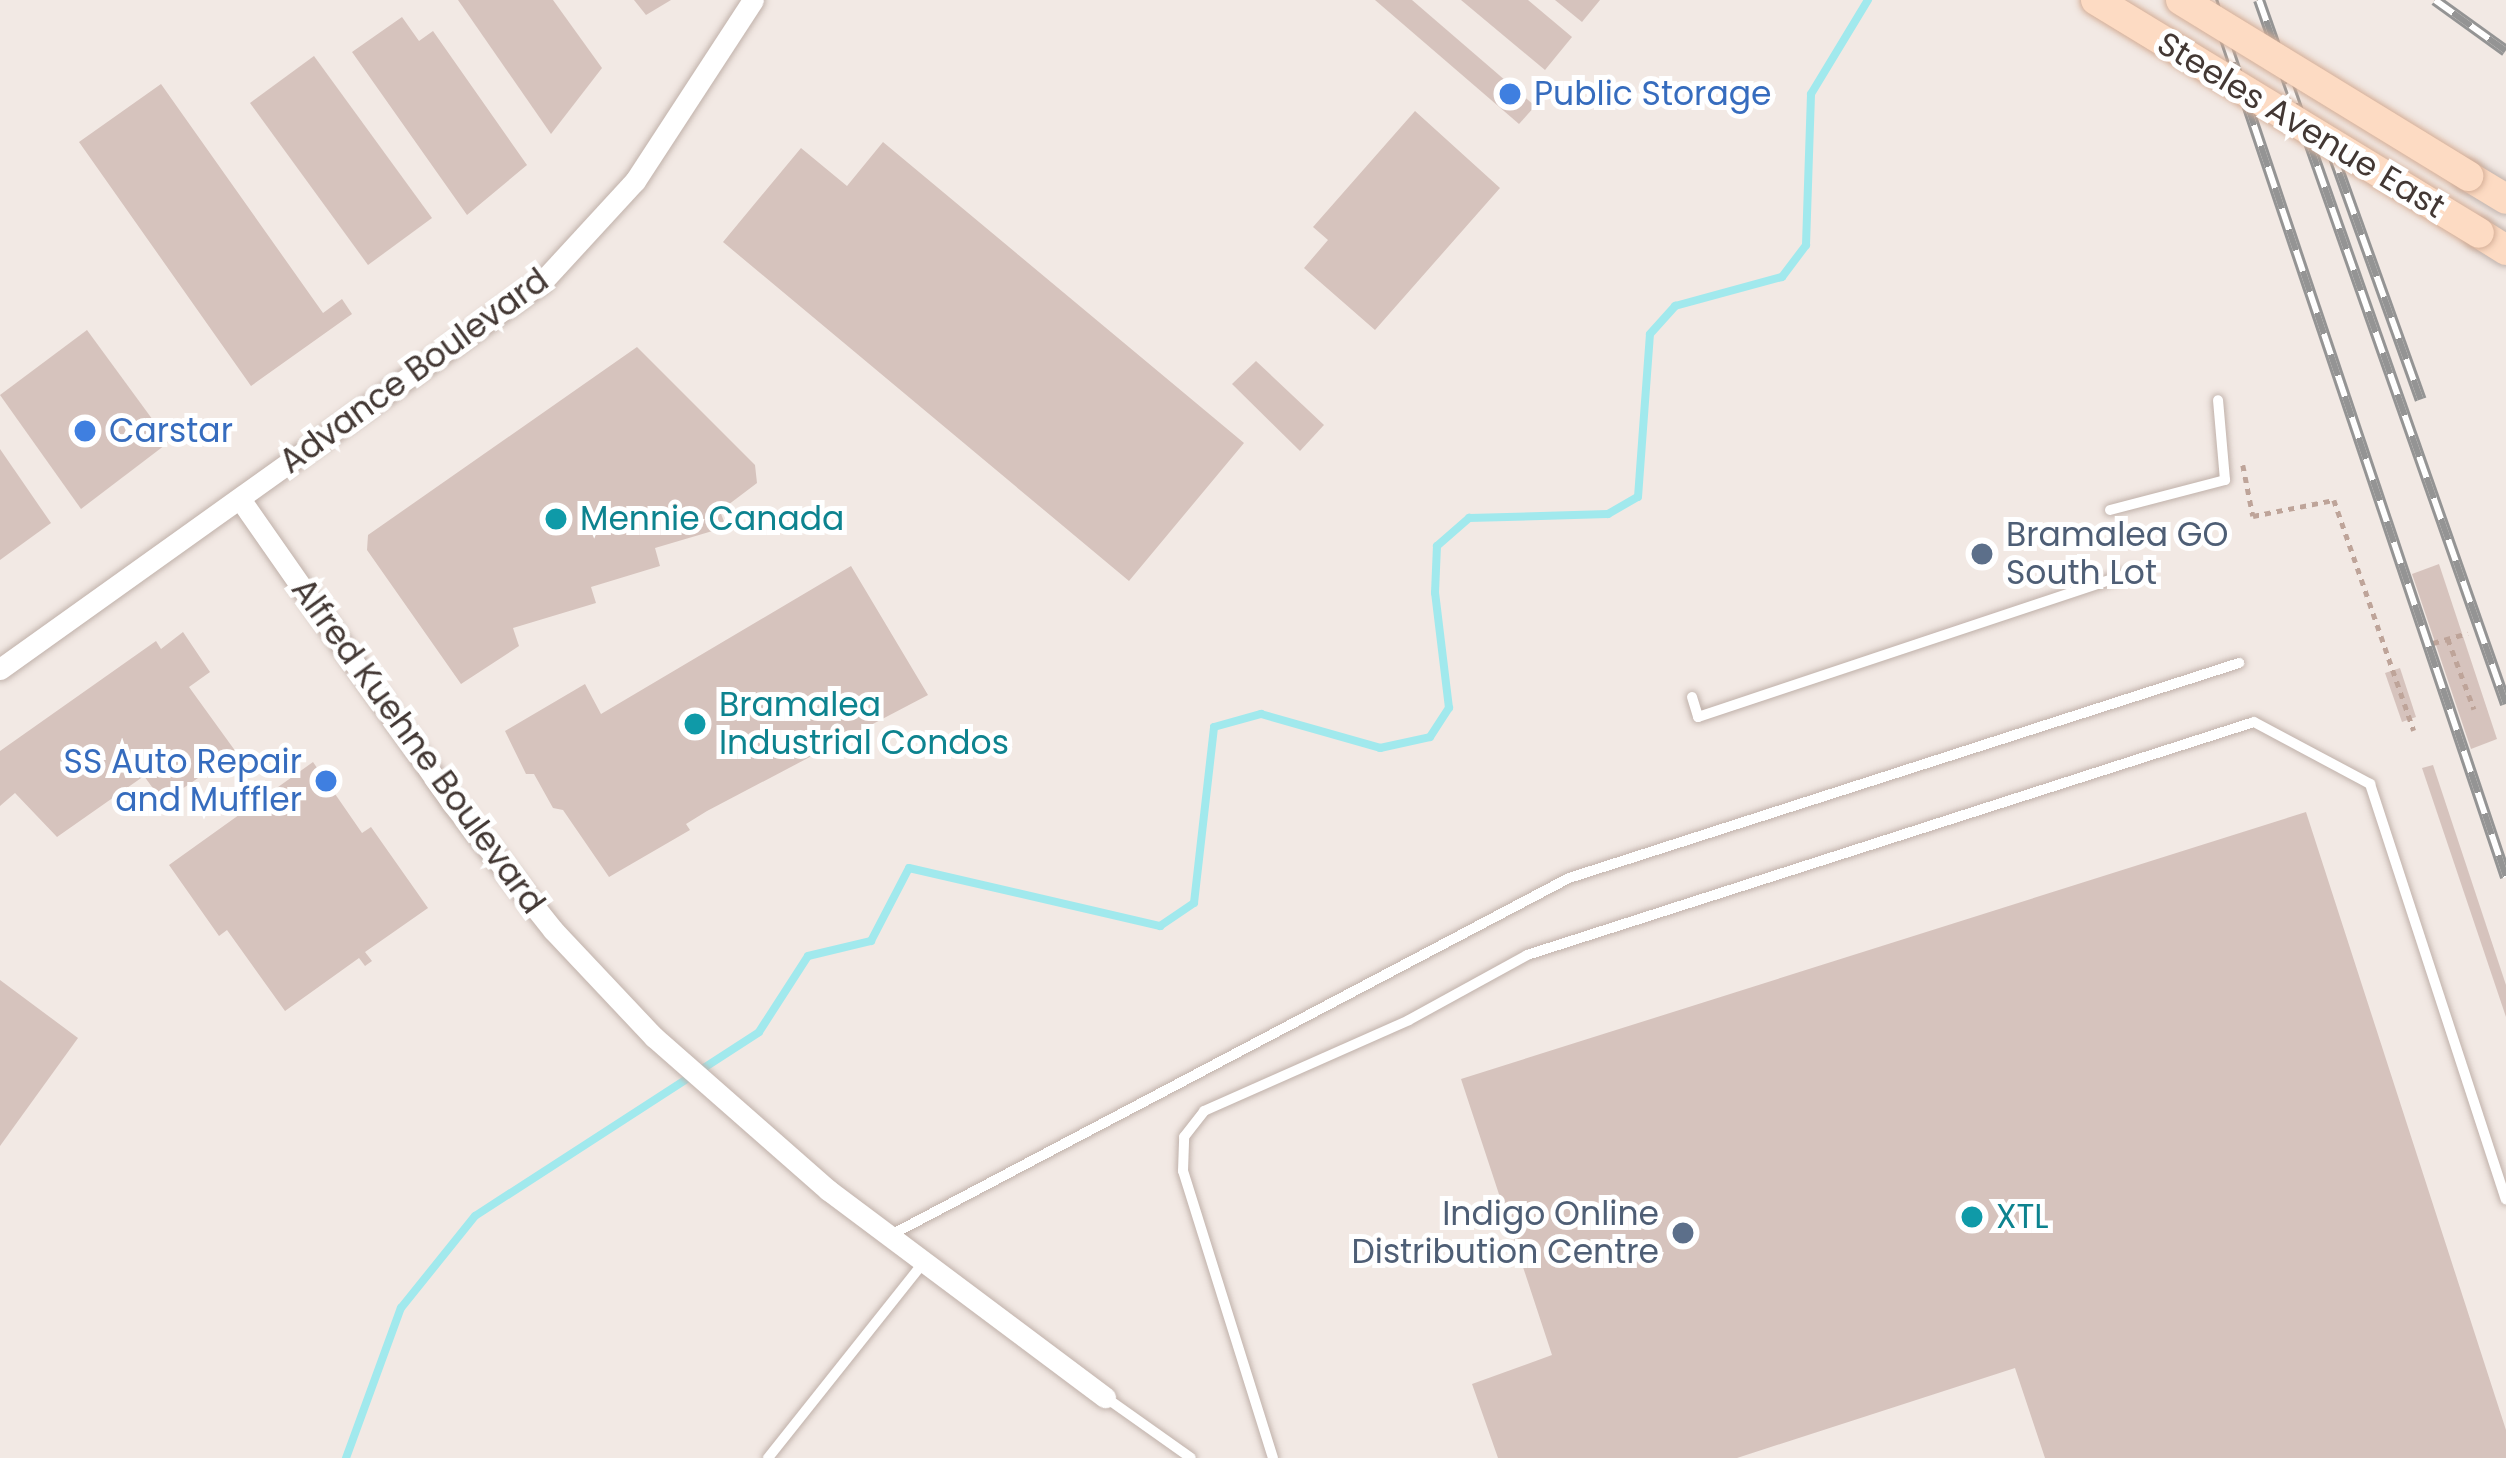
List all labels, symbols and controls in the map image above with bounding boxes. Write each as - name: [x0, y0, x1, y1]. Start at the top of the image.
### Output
- street label: Steeles Avenue East: [2150, 24, 2452, 226]
- place label: Public Storage: [1534, 74, 1772, 114]
- marker: Public Storage: [1497, 81, 1523, 107]
- street label: Advance Boulevard: [272, 260, 556, 482]
- place label: Carstar: [109, 411, 233, 451]
- marker: Carstar: [72, 418, 98, 444]
- place label: Mennie Canada: [580, 499, 844, 539]
- marker: Mennie Canada: [543, 506, 569, 532]
- place label: Bramalea GO South Lot: [2006, 515, 2228, 593]
- marker: Bramalea GO South Lot: [1969, 541, 1995, 567]
- street label: Alfred Kuehne Boulevard: [283, 571, 553, 921]
- place label: Bramalea Industrial Condos: [719, 685, 1009, 763]
- marker: Bramalea Industrial Condos: [682, 711, 708, 737]
- place label: SS Auto Repair and Muffler: [64, 742, 302, 820]
- marker: SS Auto Repair and Muffler: [313, 768, 339, 794]
- place label: Indigo Online Distribution Centre: [1351, 1194, 1659, 1272]
- place label: XTL: [1996, 1197, 2049, 1237]
- marker: XTL: [1959, 1204, 1985, 1230]
- marker: Indigo Online Distribution Centre: [1670, 1220, 1696, 1246]

